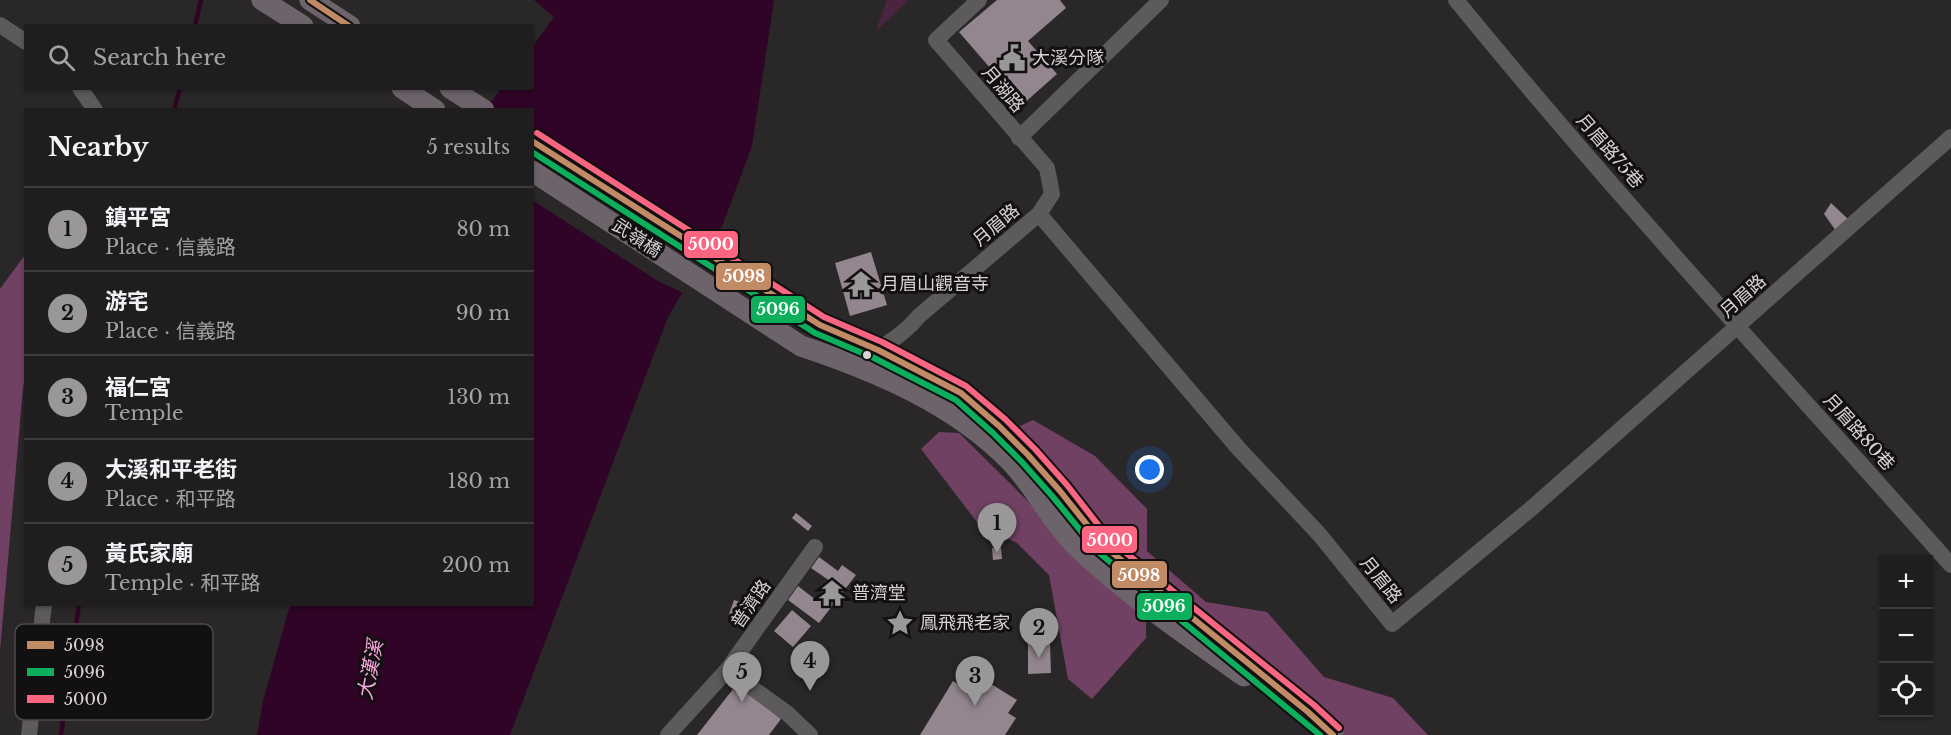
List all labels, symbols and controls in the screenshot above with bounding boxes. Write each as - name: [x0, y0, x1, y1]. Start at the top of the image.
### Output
- search box: [24, 24, 534, 90]
- icon: search: [45, 41, 78, 74]
- public building icon: 大溪分隊: [997, 43, 1027, 73]
- text: Search here: [93, 44, 226, 71]
- place label: 大溪分隊: [1032, 47, 1104, 69]
- street label: 月湖路: [977, 61, 1029, 117]
- street label: 月眉路75巷: [1572, 109, 1648, 193]
- text: Nearby: [48, 131, 149, 163]
- text: 5 results: [427, 135, 510, 159]
- street label: 月眉路: [968, 199, 1024, 251]
- text: 鎮平宮: [105, 204, 171, 231]
- street label: 武嶺橋: [608, 214, 666, 262]
- text: 1: [63, 217, 72, 241]
- text: 80 m: [456, 217, 510, 241]
- line badge: 5000: [683, 230, 739, 259]
- text: 5000: [688, 234, 734, 254]
- text: Place · 信義路: [105, 235, 236, 259]
- line badge: 5098: [715, 262, 772, 291]
- text: 5098: [723, 266, 765, 286]
- temple icon: 月眉山觀音寺: [846, 269, 876, 299]
- street label: 月眉路: [1716, 270, 1770, 322]
- place label: 月眉山觀音寺: [881, 273, 989, 295]
- text: 游宅: [105, 288, 149, 315]
- line badge: 5096: [750, 295, 806, 324]
- text: 5096: [756, 299, 800, 319]
- text: 2: [61, 301, 74, 325]
- text: 90 m: [456, 301, 510, 325]
- text: Place · 信義路: [105, 319, 236, 343]
- unlabelled marker: [861, 349, 873, 361]
- text: 福仁宮: [105, 374, 171, 401]
- text: 3: [61, 385, 74, 409]
- text: 130 m: [447, 385, 510, 409]
- street label: 月眉路80巷: [1819, 389, 1899, 475]
- text: Temple: [105, 401, 183, 425]
- your location: [1135, 455, 1164, 484]
- text: 大溪和平老街: [105, 456, 237, 483]
- text: 4: [61, 469, 74, 493]
- text: 180 m: [447, 469, 510, 493]
- text: Place · 和平路: [105, 487, 236, 511]
- pin: 1: [978, 504, 1016, 553]
- line badge: 5000: [1081, 525, 1138, 554]
- text: 5000: [1087, 530, 1133, 550]
- text: 黃氏家廟: [105, 540, 193, 567]
- street label: 月眉路: [1355, 552, 1407, 608]
- text: 5: [62, 553, 73, 577]
- text: 200 m: [442, 553, 510, 577]
- map controls: [1879, 555, 1933, 717]
- button: +: [1879, 555, 1933, 609]
- line badge: 5098: [1111, 560, 1168, 589]
- text: 5098: [1118, 565, 1160, 585]
- text: Temple · 和平路: [105, 571, 261, 595]
- street label: 普濟路: [727, 576, 775, 632]
- temple icon: 普濟堂: [817, 578, 847, 608]
- place label: 普濟堂: [852, 582, 906, 604]
- line badge: 5096: [1136, 592, 1193, 621]
- text: 5096: [1142, 596, 1186, 616]
- place icon: 鳳飛飛老家: [885, 608, 915, 638]
- pin: 2: [1020, 608, 1058, 658]
- button: −: [1879, 609, 1933, 663]
- place label: 鳳飛飛老家: [920, 612, 1010, 634]
- legend: [15, 624, 213, 720]
- text: 5098: [64, 635, 105, 655]
- water label: 大漢溪: [352, 635, 388, 702]
- pin: 4: [790, 642, 830, 691]
- pin: 5: [722, 652, 762, 702]
- pin: 3: [956, 656, 994, 706]
- text: 5096: [64, 662, 105, 682]
- button: locate: [1879, 663, 1933, 717]
- text: 5000: [64, 689, 107, 709]

